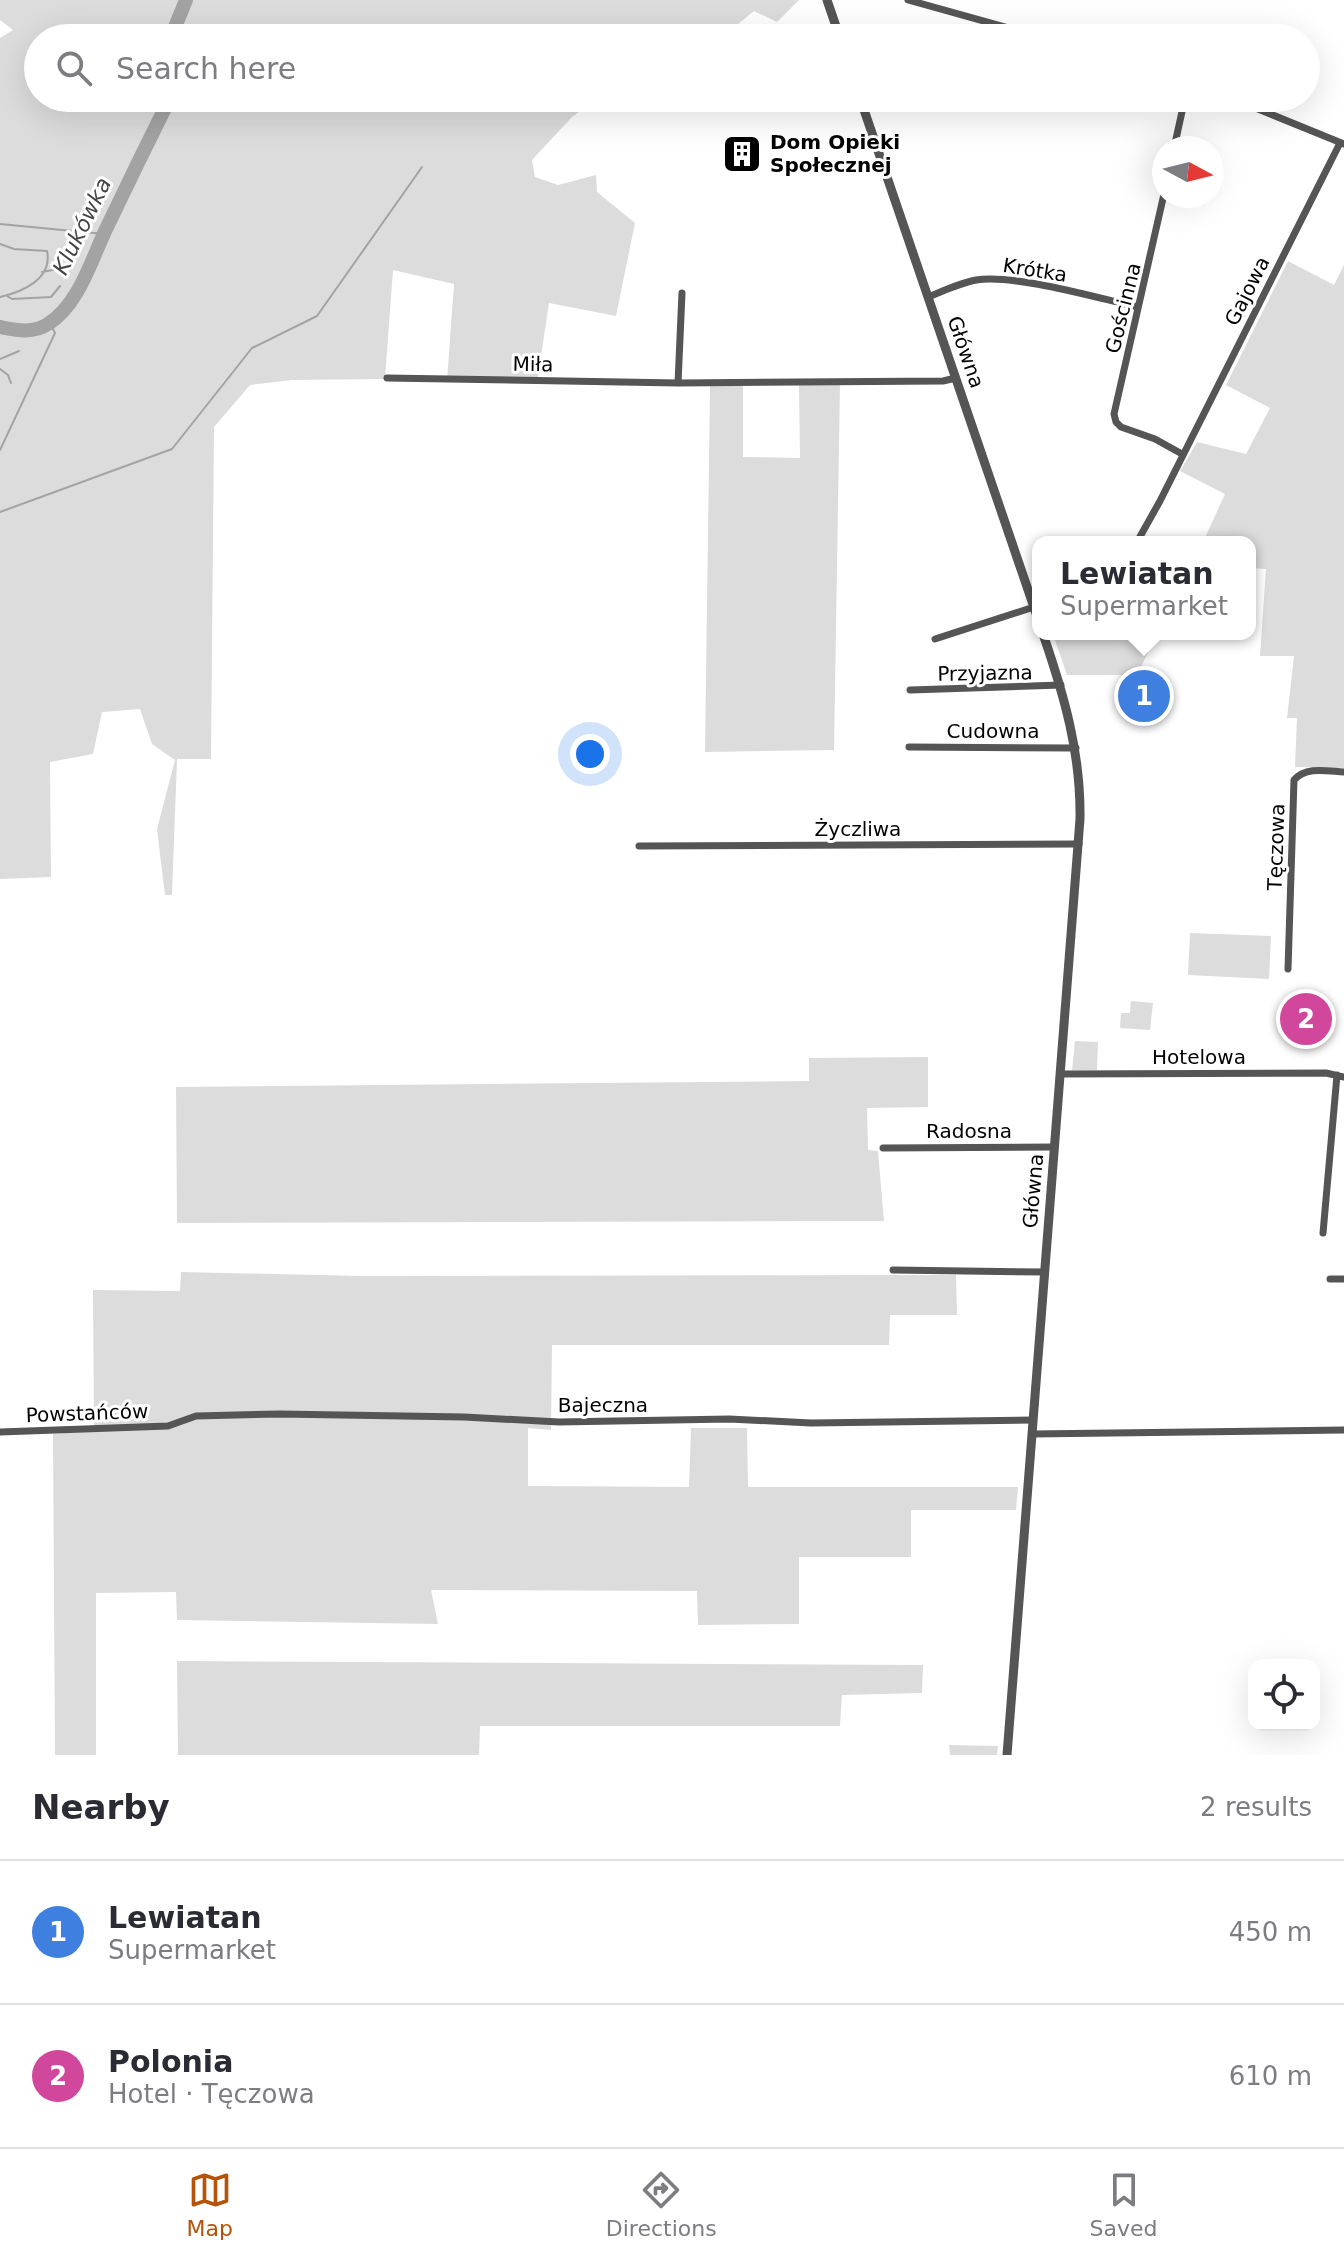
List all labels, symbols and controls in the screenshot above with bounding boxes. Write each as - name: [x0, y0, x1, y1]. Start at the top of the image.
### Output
- search box: [24, 24, 1320, 112]
- icon: search: [52, 46, 96, 90]
- text: Search here: [116, 51, 296, 86]
- place label: Dom Opieki Społecznej: [770, 130, 900, 177]
- building icon: Dom Opieki Społecznej: [721, 133, 763, 175]
- north arrow: [1152, 136, 1224, 208]
- water label: Klukówka: [48, 173, 116, 279]
- street label: Krótka: [1001, 253, 1069, 287]
- street label: Gajowa: [1219, 253, 1275, 329]
- street label: Gościnna: [1100, 260, 1146, 356]
- street label: Główna: [942, 313, 990, 391]
- street label: Miła: [512, 352, 554, 376]
- popup: [1032, 536, 1256, 640]
- text: Lewiatan: [1060, 556, 1214, 591]
- text: Supermarket: [1060, 591, 1228, 621]
- street label: Przyjazna: [937, 660, 1033, 686]
- pin: 1: [1118, 666, 1170, 726]
- street label: Cudowna: [947, 719, 1039, 743]
- your location: [570, 734, 610, 774]
- street label: Tęczowa: [1262, 803, 1290, 892]
- street label: Życzliwa: [815, 817, 901, 841]
- pin: 2: [1280, 989, 1332, 1049]
- street label: Hotelowa: [1152, 1045, 1246, 1069]
- street label: Radosna: [926, 1119, 1012, 1143]
- street label: Główna: [1018, 1153, 1048, 1229]
- street label: Bajeczna: [558, 1393, 648, 1417]
- street label: Powstańców: [25, 1399, 149, 1427]
- map controls: [1248, 1659, 1320, 1731]
- button: locate: [1248, 1659, 1320, 1731]
- text: Nearby: [32, 1787, 170, 1827]
- text: 2 results: [1200, 1792, 1312, 1822]
- text: Lewiatan: [108, 1900, 262, 1935]
- text: 1: [49, 1917, 67, 1947]
- text: 450 m: [1229, 1917, 1312, 1947]
- text: Supermarket: [108, 1935, 276, 1965]
- text: Polonia: [108, 2044, 233, 2079]
- text: 2: [49, 2061, 67, 2091]
- text: 610 m: [1229, 2061, 1312, 2091]
- text: Hotel · Tęczowa: [108, 2079, 315, 2109]
- tab: Map: [186, 2168, 233, 2241]
- tab: Directions: [606, 2168, 717, 2241]
- tab: Saved: [1090, 2168, 1158, 2241]

